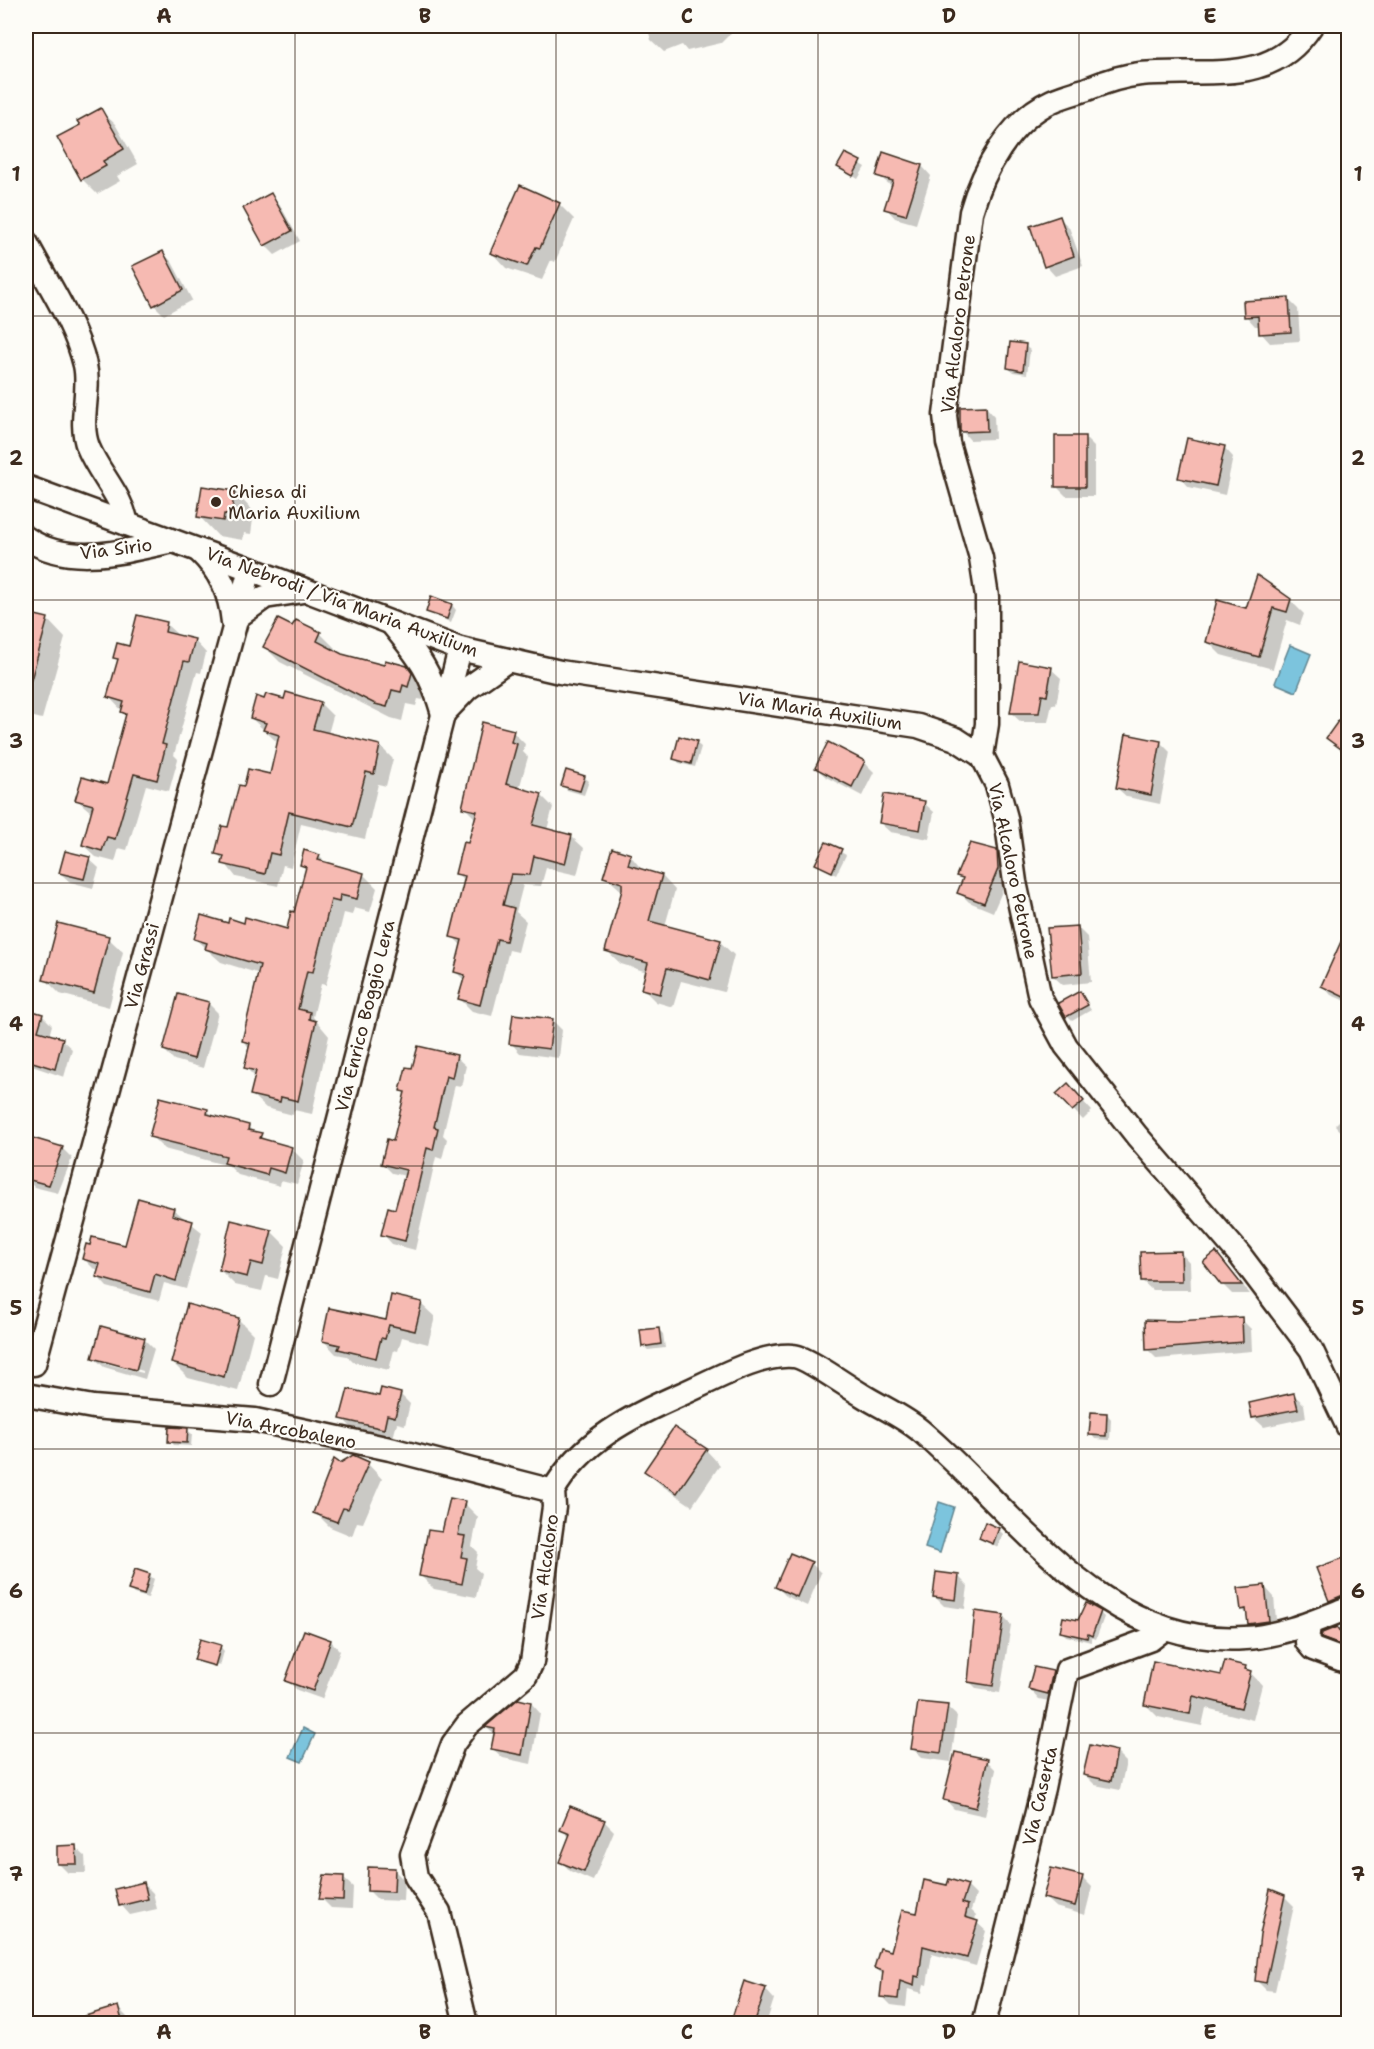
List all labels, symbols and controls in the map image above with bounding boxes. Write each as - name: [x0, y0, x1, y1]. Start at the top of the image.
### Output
- text: A: [156, 3, 172, 29]
- text: B: [419, 3, 431, 29]
- text: C: [681, 3, 693, 29]
- text: D: [942, 3, 956, 29]
- text: E: [1203, 3, 1217, 29]
- text: 1: [11, 161, 21, 187]
- text: 1: [1353, 161, 1363, 187]
- street label: Via Alcaloro Petrone: [935, 233, 981, 415]
- text: 2: [9, 445, 23, 471]
- text: 2: [1351, 445, 1365, 471]
- place label: Chiesa di Maria Auxilium: [228, 480, 360, 525]
- marker: Chiesa di Maria Auxilium: [209, 495, 223, 509]
- street label: Via Sirio: [78, 533, 154, 565]
- street label: Via Nebrodi / Via Maria Auxilium: [202, 541, 482, 663]
- street label: Via Maria Auxilium: [736, 686, 904, 736]
- text: 3: [9, 728, 23, 754]
- text: 3: [1351, 728, 1365, 754]
- street label: Via Alcaloro Petrone: [983, 781, 1043, 961]
- street label: Via Enrico Boggio Lera: [330, 917, 400, 1115]
- street label: Via Grassi: [119, 920, 165, 1012]
- text: 4: [9, 1011, 23, 1037]
- text: 4: [1351, 1011, 1365, 1037]
- text: 5: [10, 1295, 22, 1321]
- text: 5: [1352, 1295, 1364, 1321]
- street label: Via Arcobaleno: [223, 1406, 359, 1454]
- street label: Via Alcaloro: [526, 1512, 564, 1622]
- text: 6: [9, 1578, 23, 1604]
- text: 6: [1351, 1578, 1365, 1604]
- street label: Via Caserta: [1017, 1744, 1063, 1848]
- text: 7: [9, 1861, 23, 1887]
- text: 7: [1351, 1861, 1365, 1887]
- text: A: [156, 2019, 172, 2045]
- text: B: [419, 2019, 431, 2045]
- text: C: [681, 2019, 693, 2045]
- text: D: [942, 2019, 956, 2045]
- text: E: [1203, 2019, 1217, 2045]

